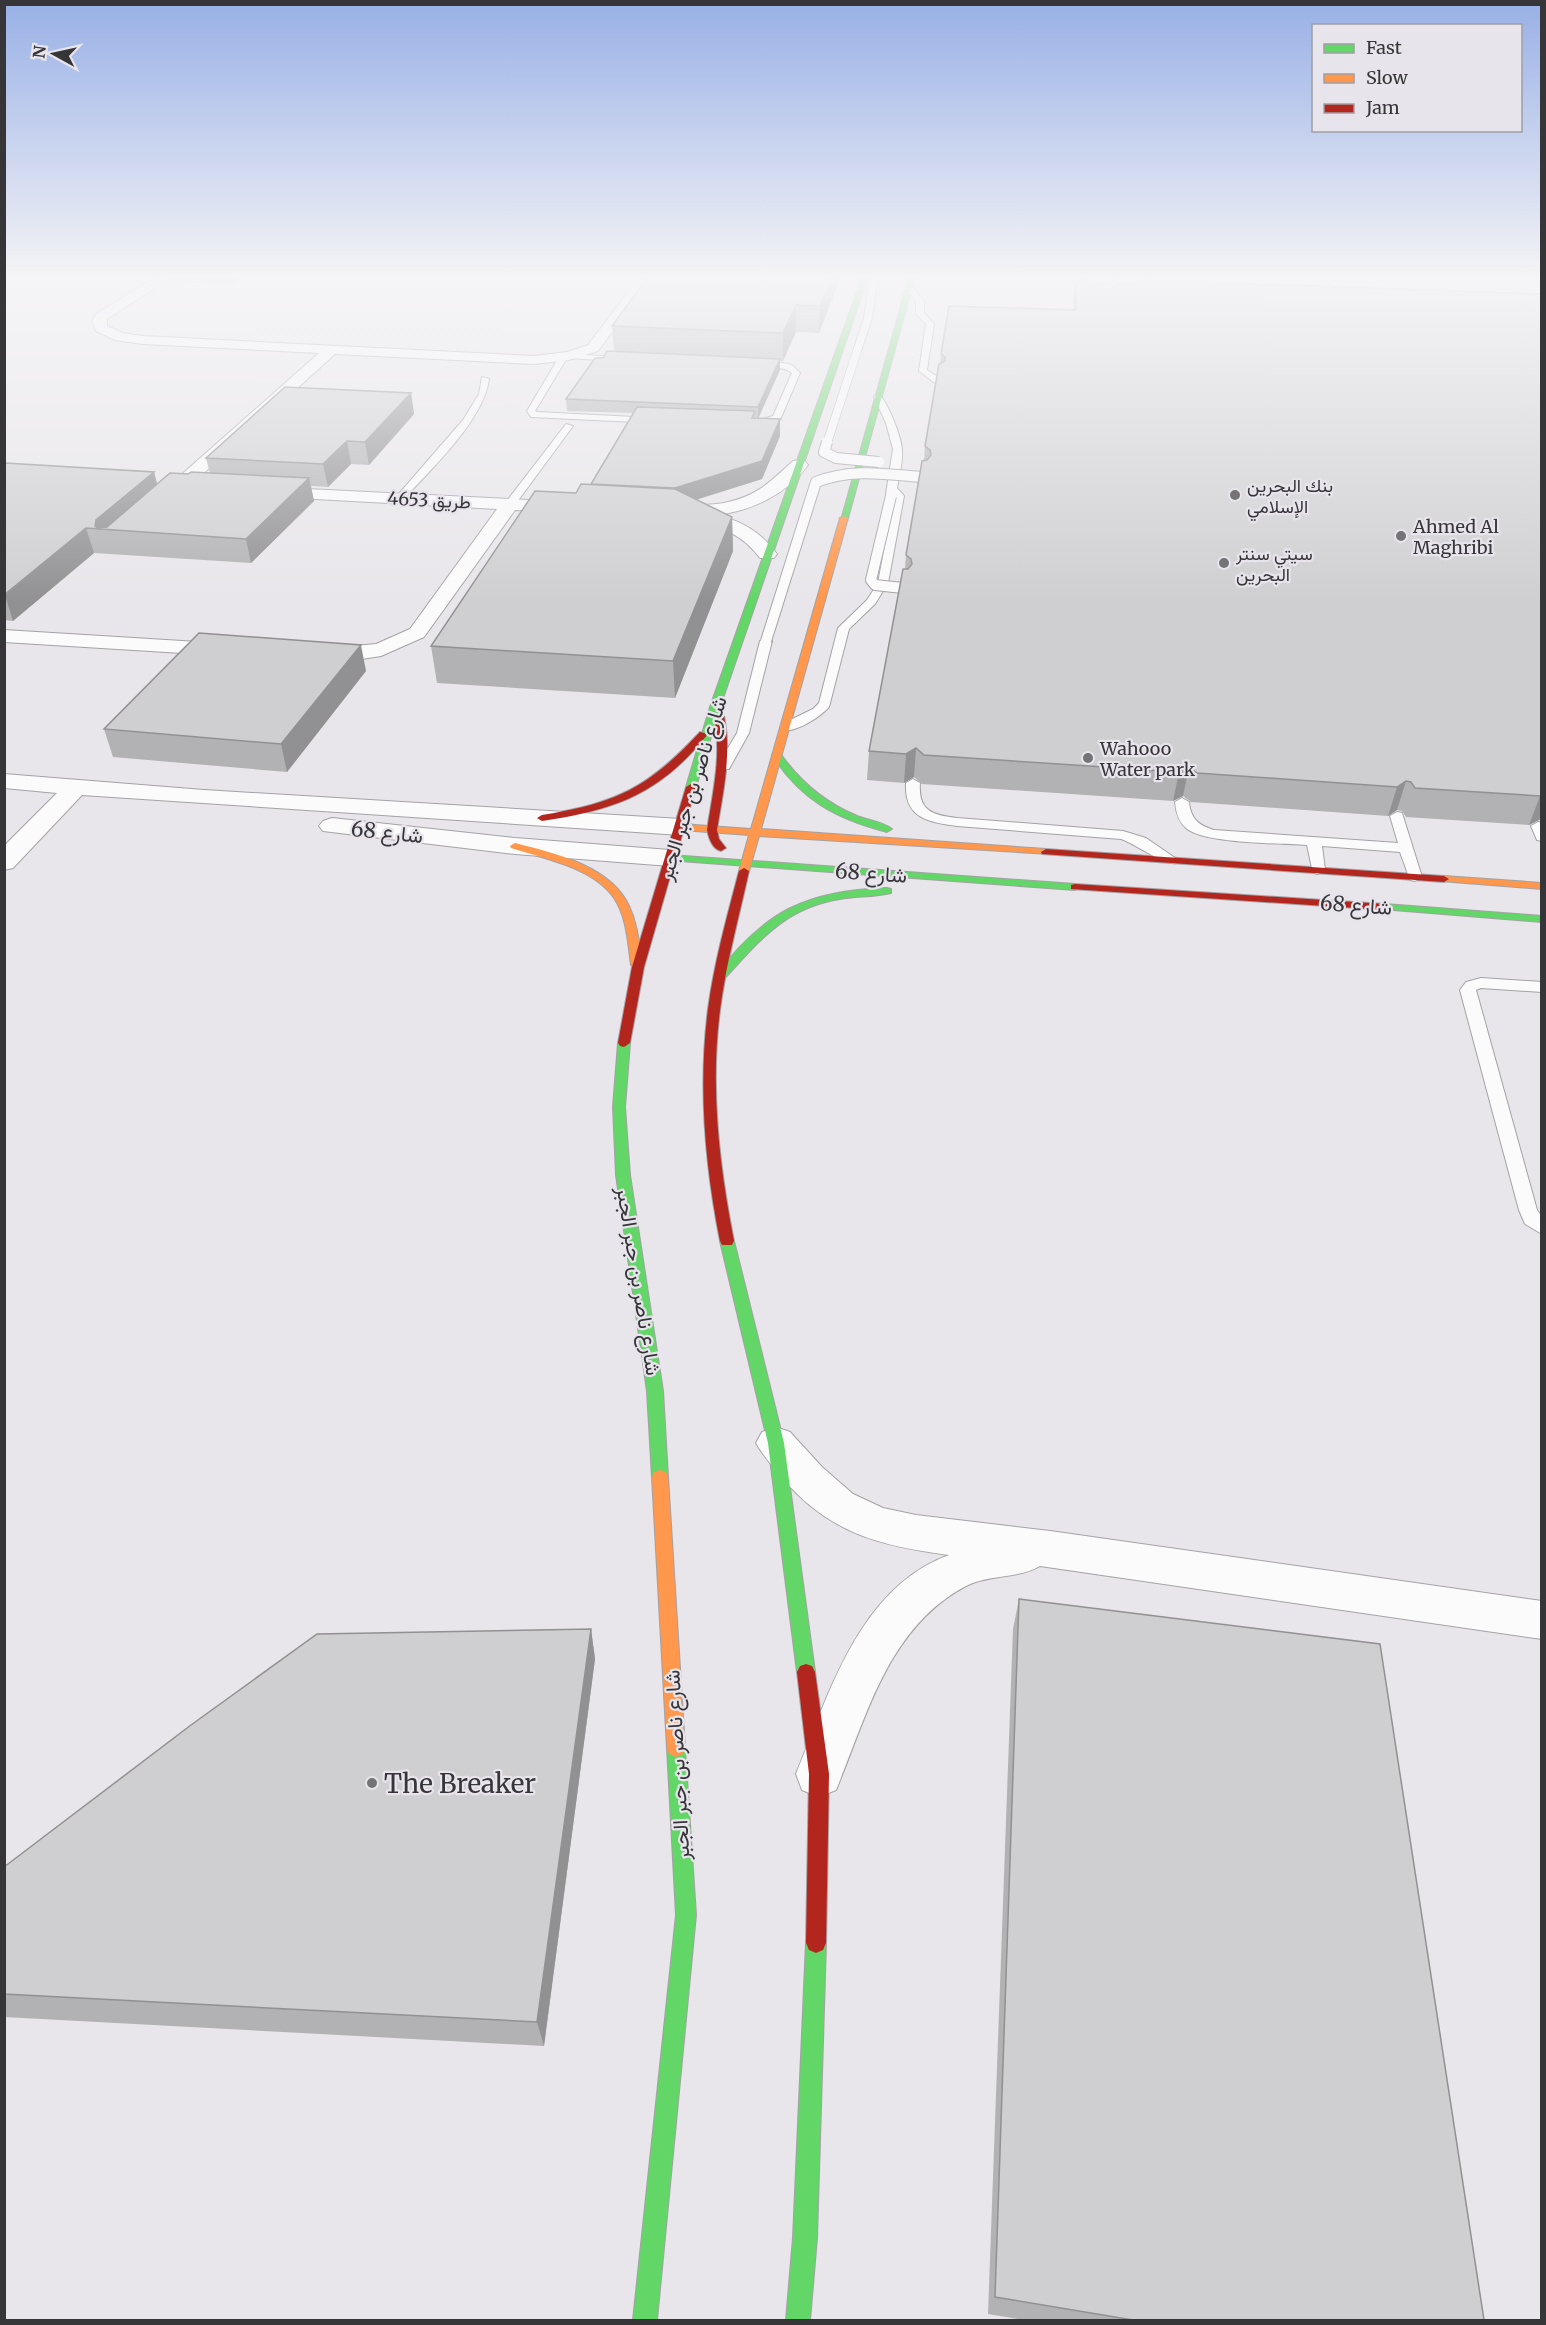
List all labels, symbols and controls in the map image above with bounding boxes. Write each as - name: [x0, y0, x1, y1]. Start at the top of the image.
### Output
- north arrow: [24, 24, 84, 84]
- legend: [1312, 24, 1522, 132]
- text: Fast: [1366, 36, 1402, 59]
- text: N: [28, 44, 50, 60]
- text: Slow: [1366, 66, 1409, 89]
- text: Jam: [1365, 96, 1400, 119]
- place label: بنك البحرين الإسلامي: [1247, 474, 1333, 522]
- street label: طريق 4653: [387, 486, 471, 514]
- marker: بنك البحرين الإسلامي: [1228, 488, 1242, 502]
- place label: Ahmed Al Maghribi: [1412, 515, 1499, 559]
- marker: Ahmed Al Maghribi: [1394, 529, 1408, 543]
- place label: سيتي سنتر البحرين: [1235, 542, 1313, 586]
- marker: سيتي سنتر البحرين: [1217, 556, 1231, 570]
- street label: شارع ناصر بن جبر الجبر: [651, 693, 734, 884]
- place label: Wahooo Water park: [1099, 737, 1196, 781]
- marker: Wahooo Water park: [1081, 751, 1095, 765]
- street label: شارع 68: [349, 815, 424, 850]
- street label: شارع 68: [834, 857, 908, 890]
- street label: شارع 68: [1319, 889, 1393, 922]
- street label: شارع ناصر بن جبر الجبر: [610, 1184, 667, 1377]
- street label: شارع ناصر بن جبر الجبر: [659, 1669, 697, 1862]
- place label: The Breaker: [384, 1767, 536, 1800]
- marker: The Breaker: [365, 1776, 379, 1790]

